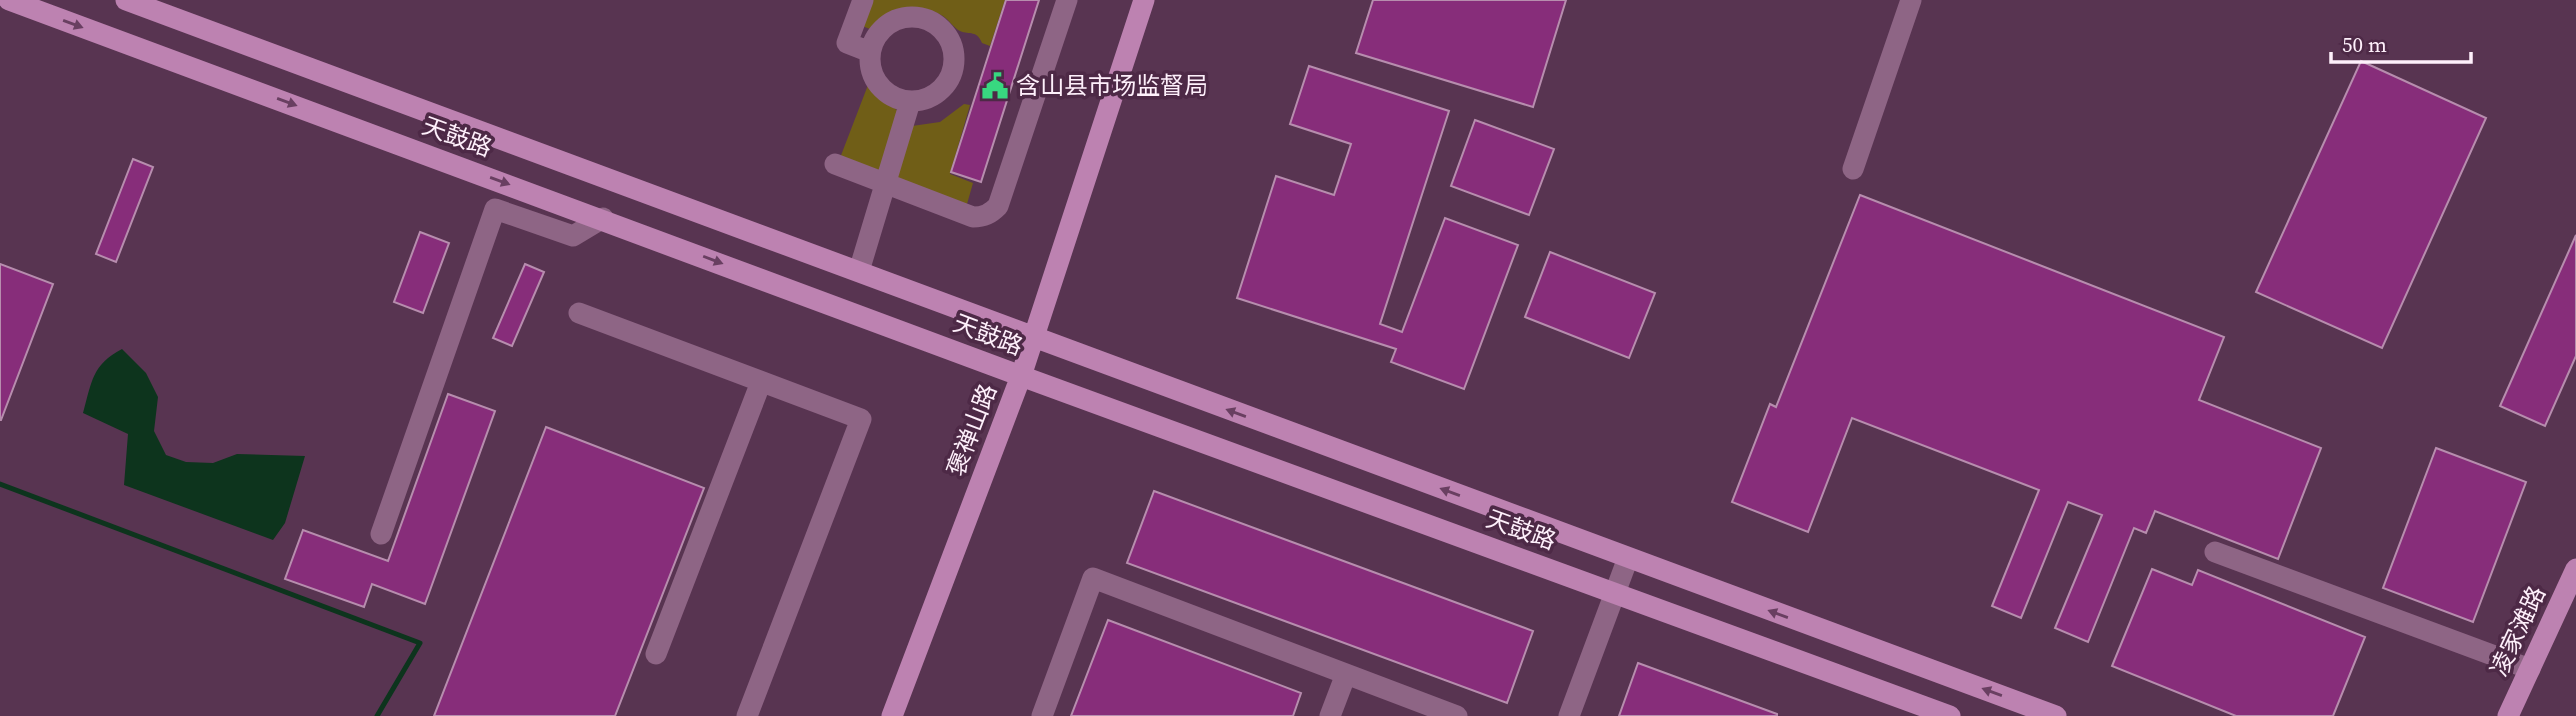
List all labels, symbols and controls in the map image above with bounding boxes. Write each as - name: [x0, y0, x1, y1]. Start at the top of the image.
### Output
- one-way arrow: [63, 18, 84, 29]
- scale bar: [2331, 21, 2471, 65]
- text: 50 m: [2342, 30, 2387, 59]
- place label: 含山县市场监督局: [1016, 69, 1208, 102]
- public building icon: 含山县市场监督局: [980, 71, 1010, 101]
- one-way arrow: [276, 97, 297, 108]
- street label: 天鼓路: [418, 109, 497, 164]
- one-way arrow: [490, 175, 511, 186]
- one-way arrow: [703, 255, 724, 266]
- street label: 天鼓路: [949, 306, 1028, 363]
- street label: 褒禅山路: [939, 379, 1004, 481]
- one-way arrow: [1226, 408, 1247, 419]
- one-way arrow: [1439, 487, 1460, 498]
- street label: 天鼓路: [1482, 502, 1561, 557]
- street label: 凌家滩路: [2482, 580, 2553, 681]
- one-way arrow: [1768, 608, 1789, 619]
- one-way arrow: [1981, 687, 2002, 698]

